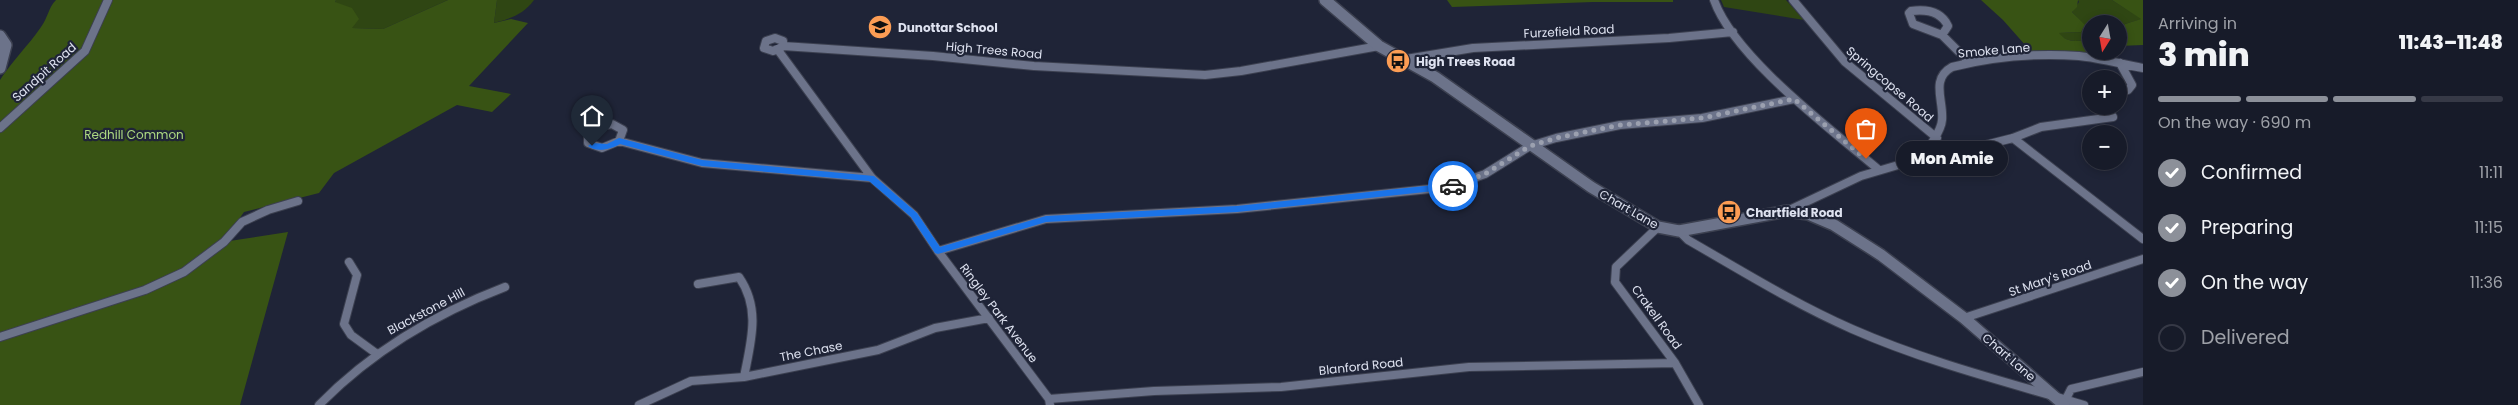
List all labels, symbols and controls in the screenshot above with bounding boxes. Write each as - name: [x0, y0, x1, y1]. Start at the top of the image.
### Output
- text: Arriving in: [2158, 12, 2237, 35]
- school or university icon: Dunottar School: [867, 14, 893, 40]
- north arrow: [2082, 15, 2128, 60]
- map controls: [2082, 15, 2127, 170]
- place label: Dunottar School: [898, 19, 998, 36]
- street label: Furzefield Road: [1523, 20, 1615, 42]
- text: 11:43–11:48: [2399, 29, 2503, 56]
- text: 3 min: [2158, 32, 2250, 77]
- street label: High Trees Road: [945, 37, 1043, 63]
- street label: Smoke Lane: [1957, 38, 2031, 62]
- street label: Sandpit Road: [8, 39, 80, 105]
- street label: Springcopse Road: [1843, 42, 1937, 126]
- bus stop icon: High Trees Road: [1385, 48, 1411, 74]
- place label: High Trees Road: [1416, 53, 1515, 70]
- button: +: [2082, 70, 2127, 115]
- pin: [571, 95, 613, 146]
- icon: home: [578, 102, 606, 130]
- pin: [1845, 108, 1887, 159]
- text: On the way · 690 m: [2158, 111, 2311, 134]
- icon: bag: [1852, 115, 1880, 143]
- button: −: [2082, 125, 2127, 170]
- park label: Redhill Common: [84, 126, 184, 143]
- callout: Mon Amie: [1896, 142, 2008, 176]
- text: Mon Amie: [1910, 147, 1994, 170]
- icon: check: [2158, 159, 2186, 187]
- text: Confirmed: [2201, 159, 2302, 186]
- courier: [1428, 161, 1478, 211]
- text: 11:11: [2479, 161, 2503, 184]
- icon: car: [1439, 172, 1467, 200]
- street label: Chart Lane: [1596, 185, 1662, 233]
- bus stop icon: Chartfield Road: [1716, 199, 1742, 225]
- place label: Chartfield Road: [1746, 204, 1843, 221]
- icon: check: [2158, 214, 2186, 242]
- text: Preparing: [2201, 214, 2293, 241]
- text: 11:15: [2474, 216, 2503, 239]
- street label: St Mary's Road: [2006, 256, 2094, 300]
- street label: Ringley Park Avenue: [956, 260, 1042, 366]
- icon: check: [2158, 269, 2186, 297]
- text: On the way: [2201, 269, 2308, 296]
- text: 11:36: [2470, 271, 2503, 294]
- street label: Crakell Road: [1628, 281, 1686, 353]
- street label: Blackstone Hill: [384, 283, 468, 339]
- text: Delivered: [2201, 324, 2290, 351]
- street label: Chart Lane: [1979, 329, 2039, 385]
- street label: The Chase: [778, 337, 844, 365]
- street label: Blanford Road: [1318, 353, 1404, 379]

